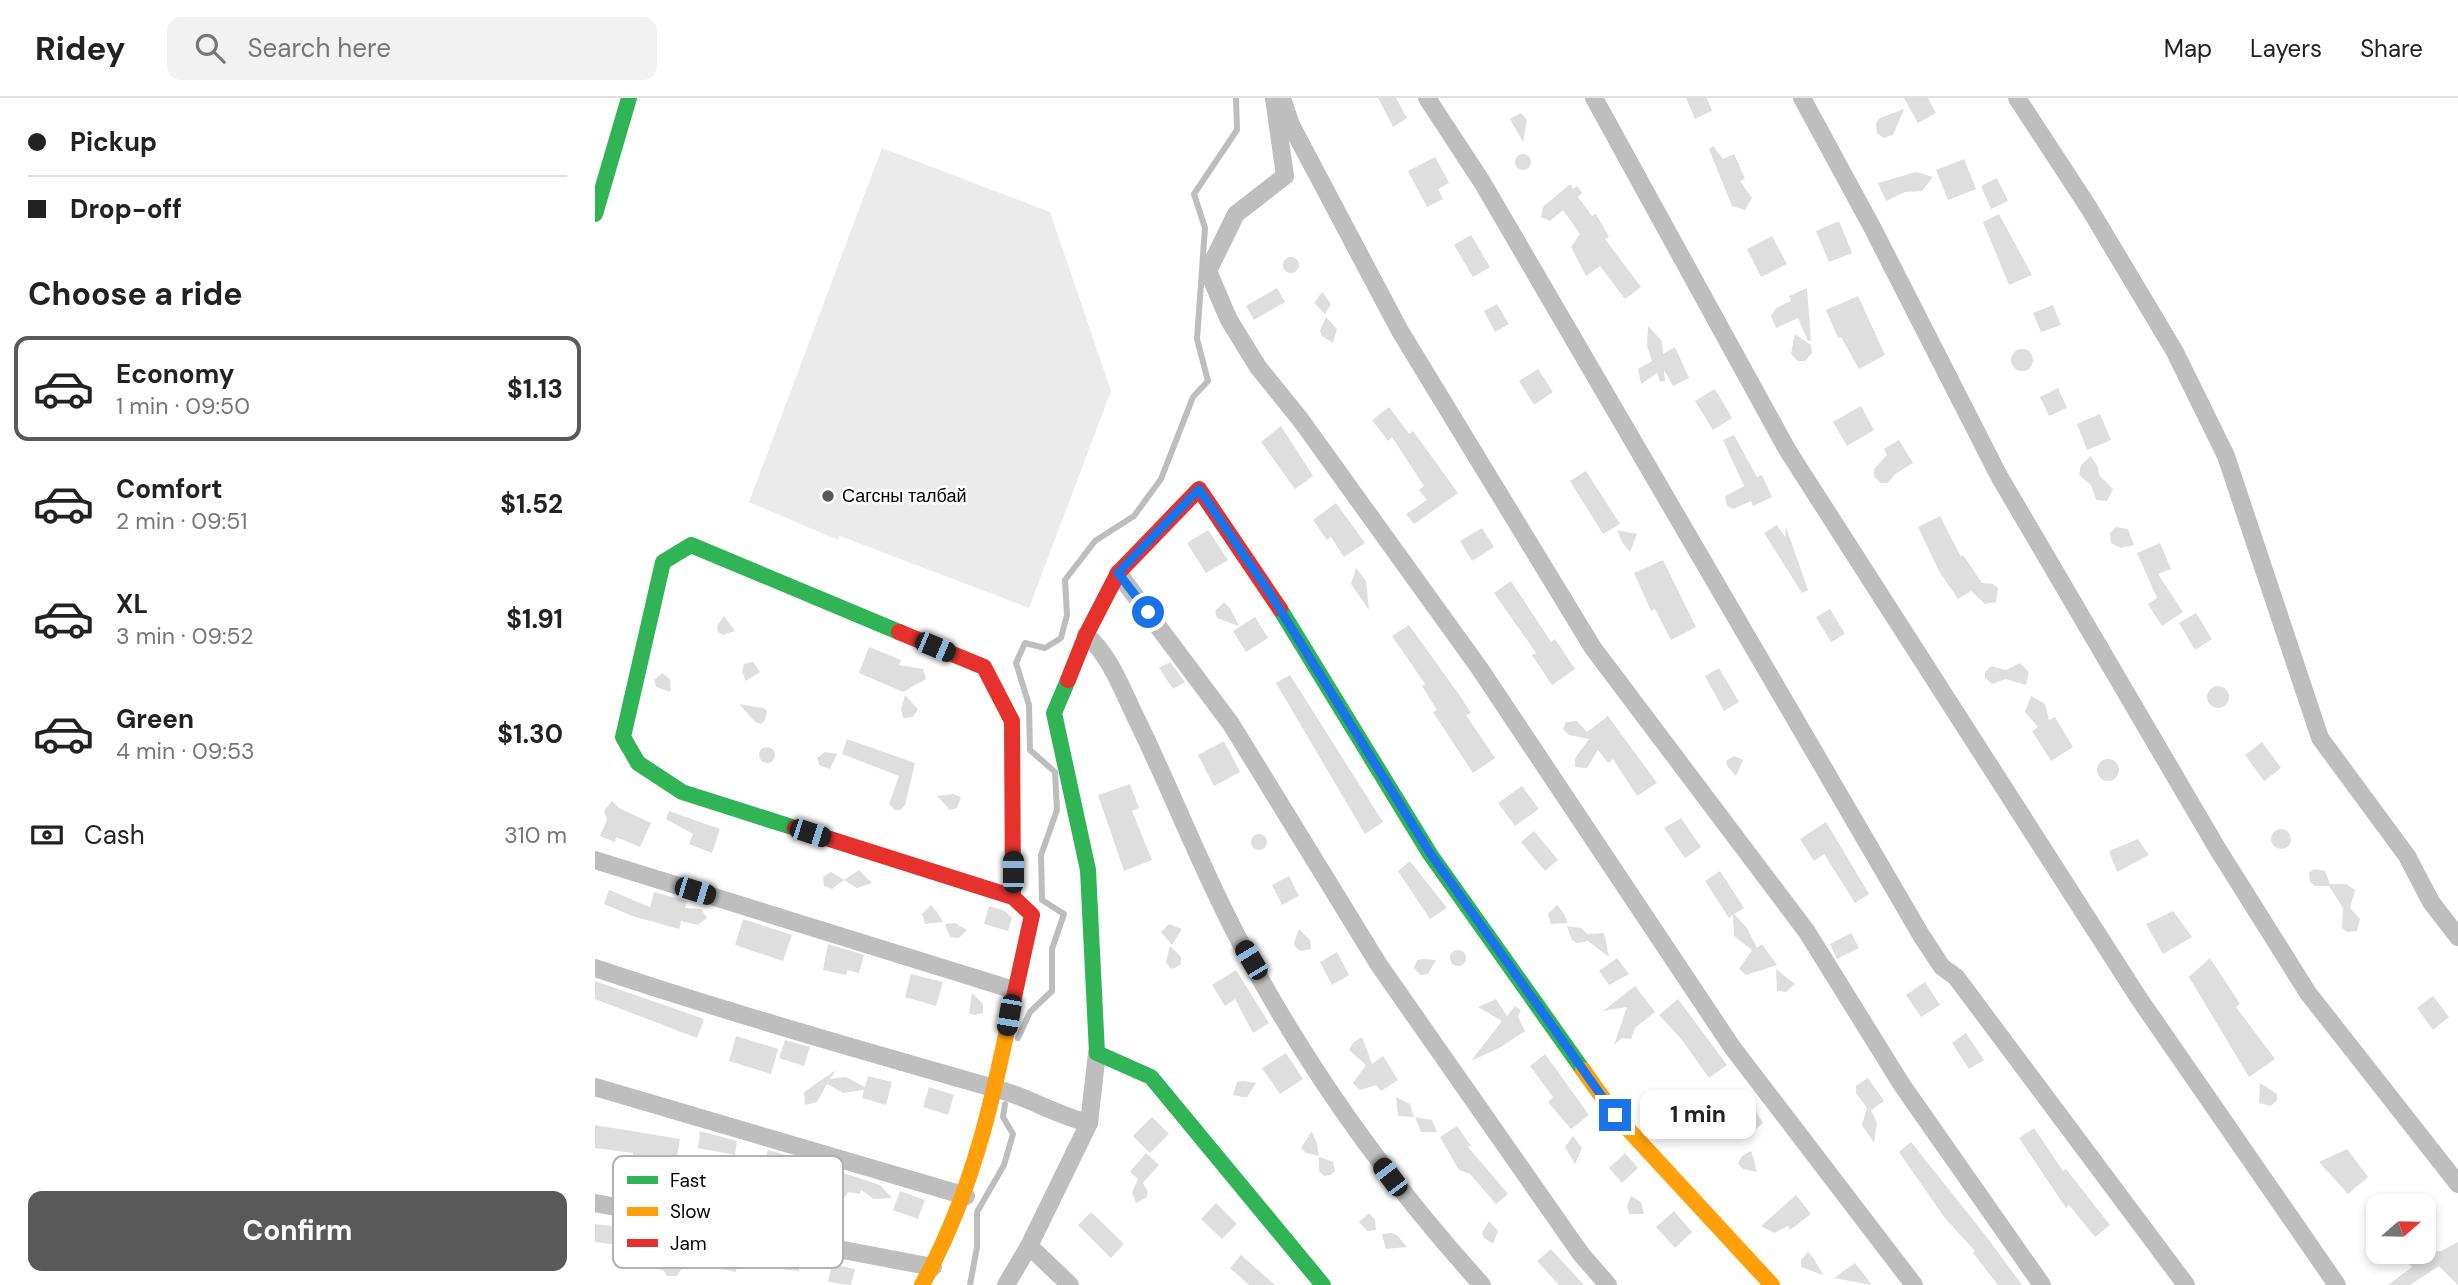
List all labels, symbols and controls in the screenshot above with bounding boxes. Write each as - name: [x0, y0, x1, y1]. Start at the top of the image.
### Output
- search box: [167, 17, 657, 80]
- text: Ridey: [35, 27, 125, 70]
- icon: search: [191, 29, 229, 67]
- text: Search here: [247, 31, 391, 65]
- text: Map: [2164, 33, 2212, 64]
- text: Layers: [2250, 33, 2322, 64]
- text: Share: [2360, 33, 2423, 64]
- text: Pickup: [70, 125, 157, 159]
- text: Drop-off: [70, 192, 182, 226]
- text: Choose a ride: [28, 273, 243, 315]
- icon: car: [32, 357, 95, 420]
- text: Economy: [116, 357, 234, 391]
- text: $1.13: [507, 372, 563, 406]
- text: 1 min · 09:50: [116, 391, 250, 421]
- icon: car: [32, 472, 95, 535]
- text: Comfort: [116, 472, 222, 506]
- place label: Сагсны талбай: [842, 484, 967, 508]
- text: $1.52: [500, 487, 563, 521]
- marker: Сагсны талбай: [820, 488, 836, 504]
- text: 2 min · 09:51: [116, 506, 247, 536]
- icon: car: [32, 587, 95, 650]
- text: XL: [116, 587, 148, 621]
- route start: [1132, 596, 1164, 628]
- text: $1.91: [506, 602, 563, 636]
- text: 3 min · 09:52: [116, 621, 253, 651]
- car: [912, 629, 959, 665]
- icon: car: [32, 702, 95, 765]
- text: Green: [116, 702, 194, 736]
- text: $1.30: [497, 717, 563, 751]
- text: 4 min · 09:53: [116, 736, 255, 766]
- icon: cash: [28, 816, 66, 854]
- car: [787, 817, 834, 849]
- text: Cash: [84, 818, 145, 852]
- text: 310 m: [504, 820, 567, 850]
- car: [1003, 851, 1024, 893]
- car: [672, 875, 719, 907]
- car: [1232, 937, 1271, 983]
- car: [996, 992, 1023, 1038]
- callout: 1 min: [1639, 1090, 1755, 1140]
- route end: [1599, 1099, 1631, 1131]
- text: 1 min: [1670, 1099, 1726, 1129]
- car: [1369, 1154, 1412, 1200]
- legend: [613, 1156, 843, 1268]
- text: Fast: [670, 1168, 706, 1193]
- button: Confirm: [28, 1191, 567, 1271]
- north arrow: [2366, 1194, 2436, 1264]
- map controls: [2366, 1194, 2436, 1264]
- text: Slow: [670, 1199, 711, 1224]
- text: Jam: [670, 1231, 707, 1256]

